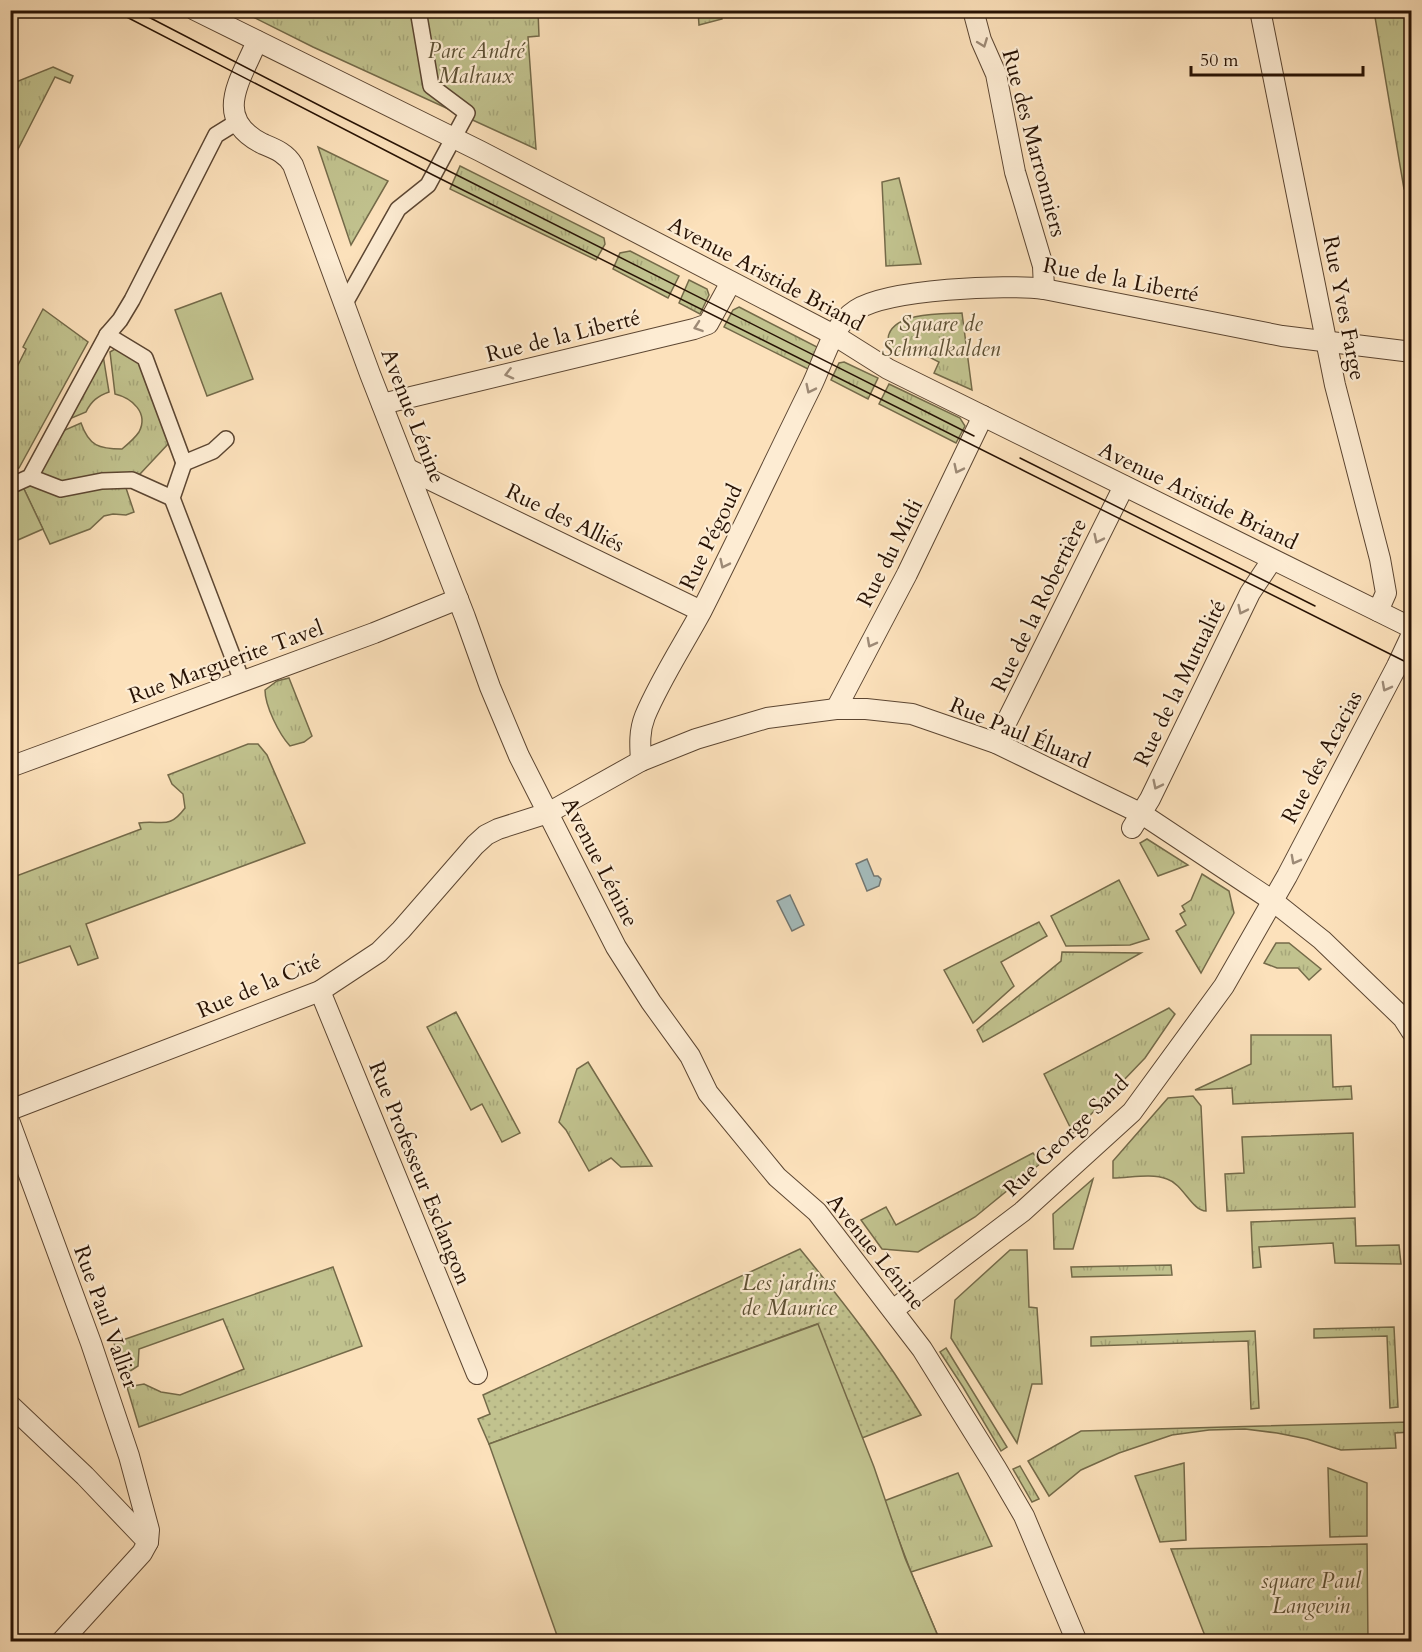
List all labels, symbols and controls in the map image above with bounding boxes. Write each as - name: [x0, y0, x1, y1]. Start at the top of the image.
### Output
- park label: Parc André Malraux: [428, 36, 526, 91]
- one-way arrow: [975, 37, 988, 48]
- scale bar: [1191, 39, 1364, 77]
- street label: Rue des Marronniers: [995, 46, 1073, 240]
- text: 50 m: [1200, 48, 1239, 73]
- street label: Avenue Aristide Briand: [663, 210, 870, 339]
- street label: Rue Yves Farge: [1315, 233, 1373, 383]
- street label: Rue de la Liberté: [1041, 250, 1201, 310]
- street label: Rue de la Liberté: [483, 302, 643, 370]
- park label: Square de Schmalkalden: [881, 309, 1001, 364]
- one-way arrow: [693, 320, 704, 332]
- street label: Avenue Lénine: [374, 344, 452, 488]
- one-way arrow: [504, 366, 514, 379]
- one-way arrow: [806, 382, 818, 393]
- street label: Avenue Aristide Briand: [1093, 435, 1303, 557]
- one-way arrow: [953, 462, 965, 473]
- street label: Rue des Alliés: [501, 476, 629, 560]
- street label: Rue Pégoud: [672, 479, 750, 595]
- street label: Rue du Midi: [850, 494, 930, 612]
- street label: Rue de la Robertière: [984, 513, 1094, 697]
- one-way arrow: [1094, 533, 1105, 543]
- one-way arrow: [720, 557, 732, 568]
- street label: Rue de la Mutualité: [1127, 595, 1233, 771]
- one-way arrow: [1238, 604, 1250, 615]
- street label: Rue Marguerite Tavel: [124, 613, 328, 711]
- one-way arrow: [867, 637, 878, 648]
- one-way arrow: [1382, 681, 1393, 691]
- street label: Rue des Acacias: [1274, 685, 1370, 829]
- street label: Rue Paul Éluard: [945, 690, 1095, 776]
- one-way arrow: [1153, 779, 1165, 790]
- street label: Avenue Lénine: [554, 792, 646, 932]
- one-way arrow: [1291, 853, 1303, 864]
- street label: Rue de la Cité: [192, 946, 326, 1026]
- street label: Rue Professeur Esclangon: [361, 1057, 479, 1290]
- street label: Rue George Sand: [997, 1068, 1135, 1204]
- street label: Avenue Lénine: [820, 1187, 932, 1317]
- street label: Rue Paul Vallier: [66, 1241, 146, 1394]
- park label: Les jardins de Maurice: [741, 1268, 837, 1323]
- park label: square Paul Langevin: [1261, 1566, 1362, 1621]

